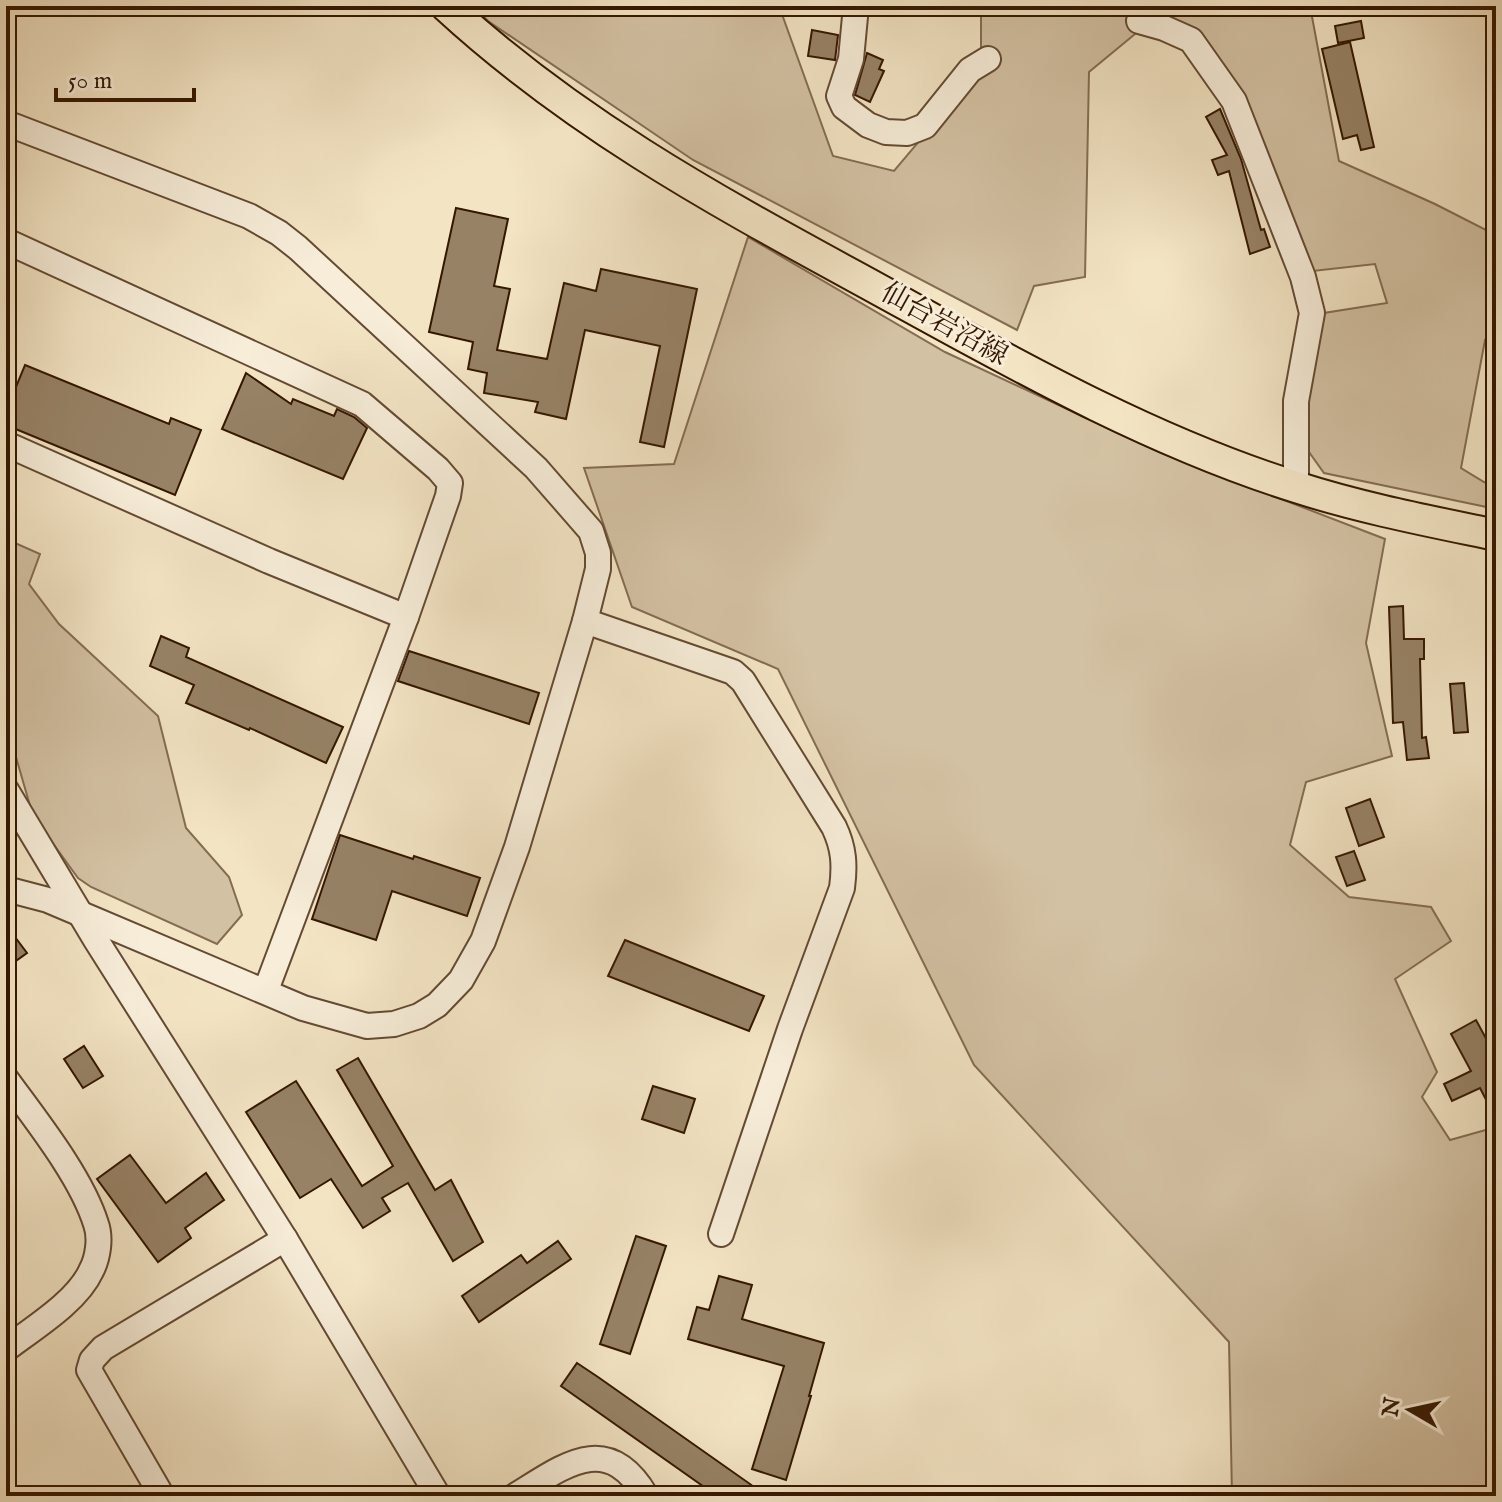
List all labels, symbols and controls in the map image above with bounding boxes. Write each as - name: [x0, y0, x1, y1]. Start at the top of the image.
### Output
- scale bar: [56, 52, 194, 102]
- text: 50 m: [68, 66, 112, 97]
- street label: 仙台岩沼線: [874, 276, 1014, 374]
- north arrow: [1370, 1370, 1450, 1450]
- text: N: [1377, 1396, 1408, 1420]

